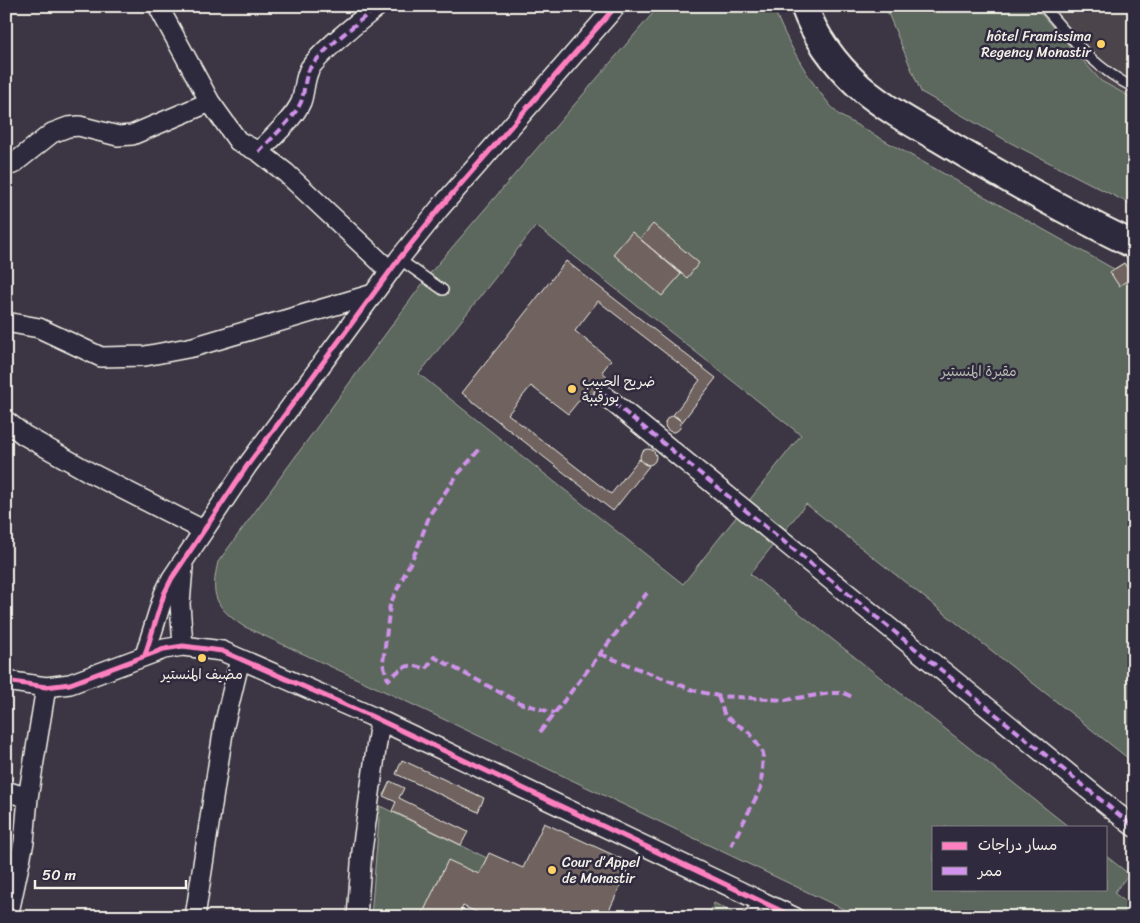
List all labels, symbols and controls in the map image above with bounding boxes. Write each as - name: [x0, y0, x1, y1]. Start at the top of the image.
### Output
- place label: hôtel Framissima Regency Monastir: [981, 24, 1092, 65]
- marker: hôtel Framissima Regency Monastir: [1095, 38, 1107, 50]
- park label: مقبرة المنستير: [940, 359, 1017, 384]
- place label: ضريح الحبيب بورقيبة: [582, 369, 655, 410]
- marker: ضريح الحبيب بورقيبة: [566, 383, 578, 395]
- marker: مضيف المنستير: [196, 652, 208, 664]
- place label: مضيف المنستير: [160, 662, 243, 687]
- legend: [932, 826, 1108, 890]
- text: مسار دراجات: [978, 832, 1057, 858]
- place label: Cour d’Appel de Monastir: [562, 850, 641, 891]
- scale bar: [35, 858, 186, 890]
- text: ممر: [976, 858, 1002, 884]
- text: 50 m: [42, 862, 77, 888]
- marker: Cour d’Appel de Monastir: [546, 864, 558, 876]

